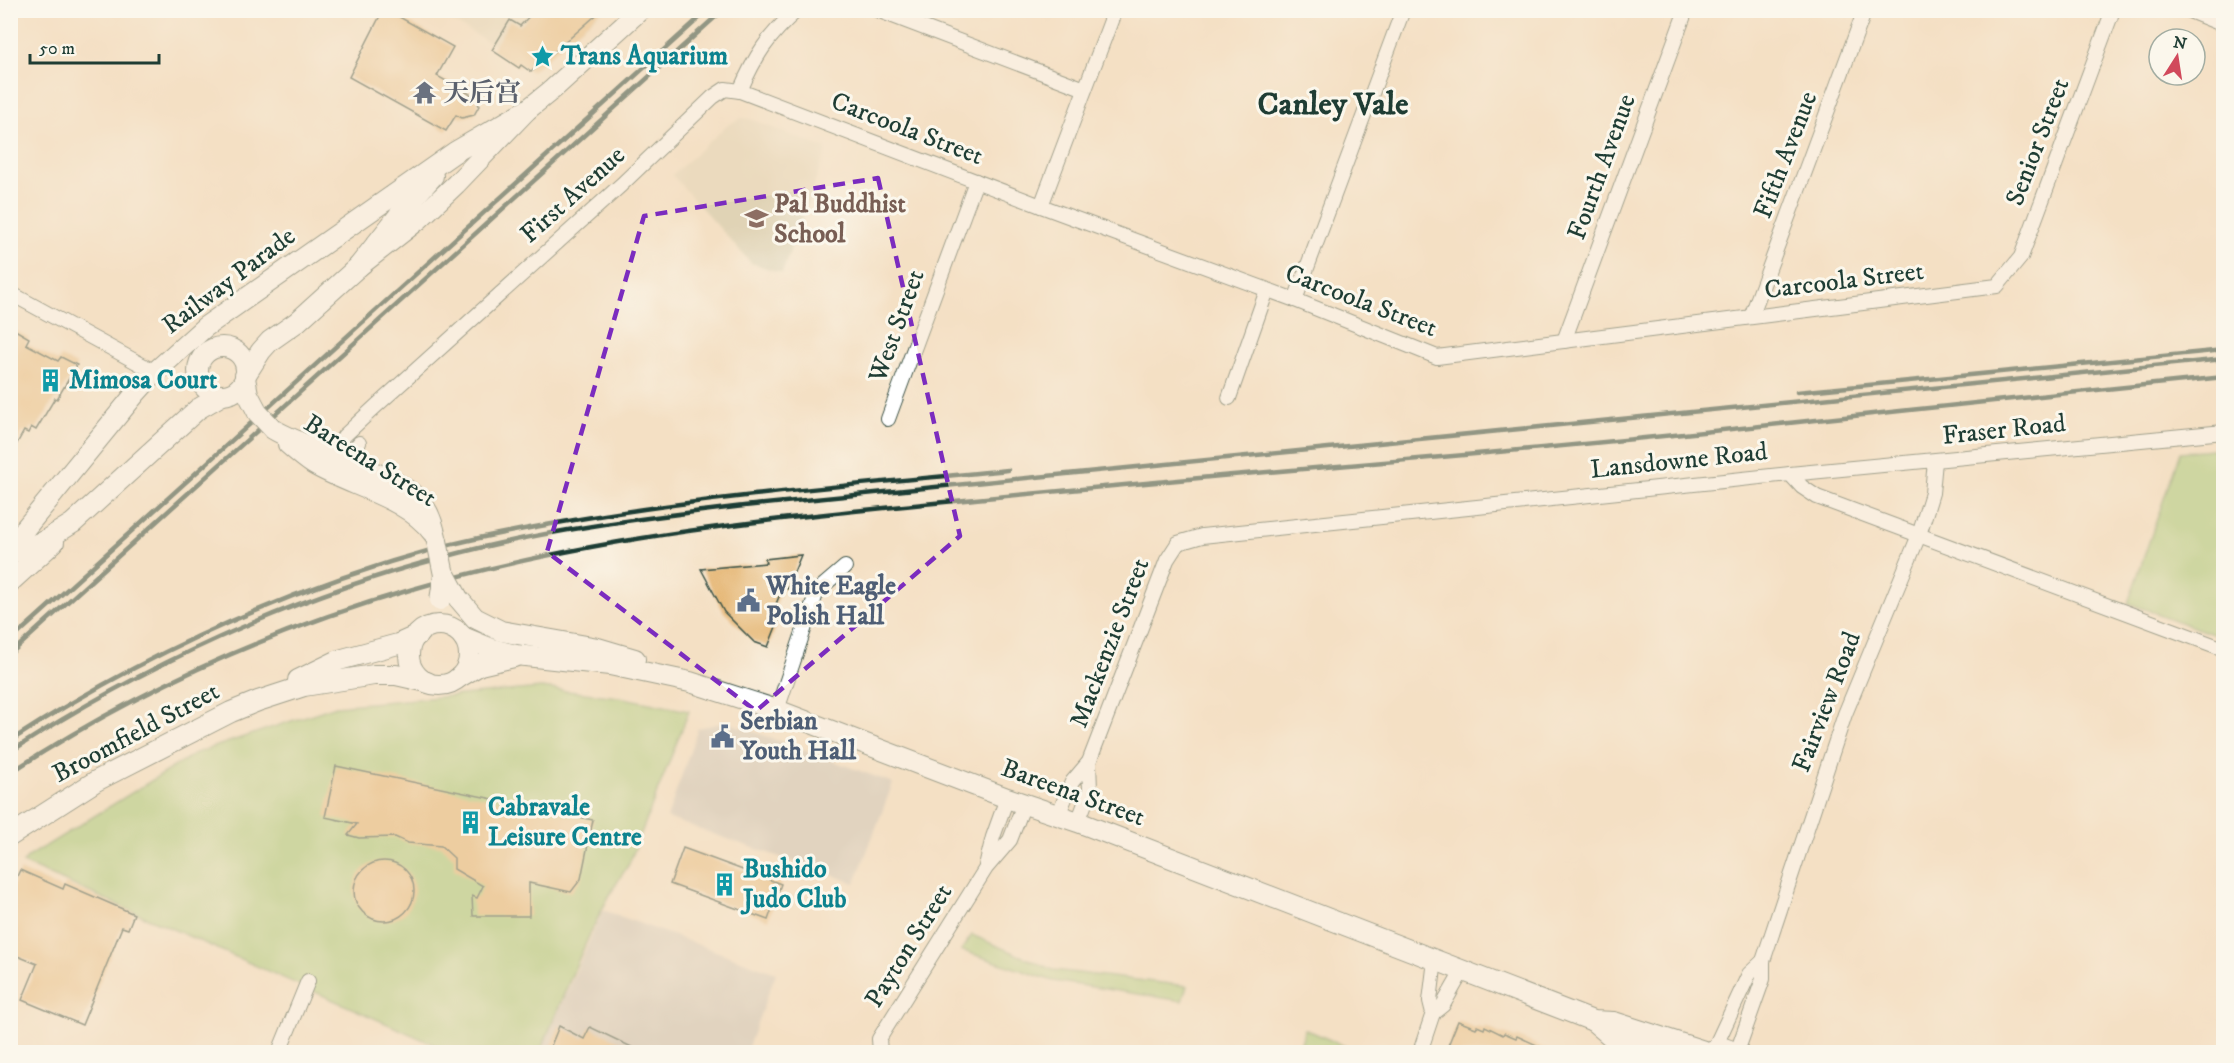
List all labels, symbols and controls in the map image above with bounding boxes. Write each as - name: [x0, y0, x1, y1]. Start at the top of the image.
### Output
- scale bar: [30, 27, 159, 65]
- north arrow: [2147, 27, 2207, 87]
- text: N: [2171, 32, 2188, 54]
- text: 50 m: [39, 38, 75, 60]
- place label: Trans Aquarium: [560, 40, 728, 73]
- place icon: Trans Aquarium: [530, 43, 556, 69]
- street label: Senior Street: [1999, 74, 2077, 210]
- place label: 天后宫: [443, 77, 521, 110]
- temple icon: 天后宫: [412, 80, 438, 106]
- street label: Carcoola Street: [826, 85, 988, 173]
- district label: Canley Vale: [1258, 85, 1409, 125]
- street label: Fifth Avenue: [1747, 87, 1825, 223]
- street label: Fourth Avenue: [1560, 90, 1644, 244]
- street label: First Avenue: [514, 139, 632, 251]
- place label: Pal Buddhist School: [774, 188, 907, 251]
- school or university icon: Pal Buddhist School: [743, 206, 769, 232]
- street label: Railway Parade: [156, 220, 302, 342]
- street label: Carcoola Street: [1762, 255, 1926, 307]
- street label: Carcoola Street: [1280, 257, 1442, 345]
- street label: West Street: [861, 265, 933, 388]
- place label: Mimosa Court: [69, 364, 218, 397]
- building icon: Mimosa Court: [38, 367, 64, 393]
- street label: Bareena Street: [297, 407, 443, 515]
- street label: Fraser Road: [1941, 407, 2067, 453]
- street label: Lansdowne Road: [1589, 435, 1769, 487]
- street label: Mackenzie Street: [1063, 554, 1157, 732]
- place label: White Eagle Polish Hall: [765, 570, 896, 633]
- public building icon: White Eagle Polish Hall: [735, 588, 761, 614]
- street label: Fairview Road: [1785, 627, 1869, 777]
- street label: Broomfield Street: [47, 675, 225, 791]
- place label: Serbian Youth Hall: [739, 705, 857, 768]
- public building icon: Serbian Youth Hall: [709, 723, 735, 749]
- street label: Bareena Street: [997, 752, 1149, 834]
- place label: Cabravale Leisure Centre: [488, 791, 642, 854]
- building icon: Cabravale Leisure Centre: [457, 809, 483, 835]
- place label: Bushido Judo Club: [740, 853, 846, 916]
- building icon: Bushido Judo Club: [712, 871, 738, 897]
- street label: Payton Street: [858, 878, 960, 1014]

